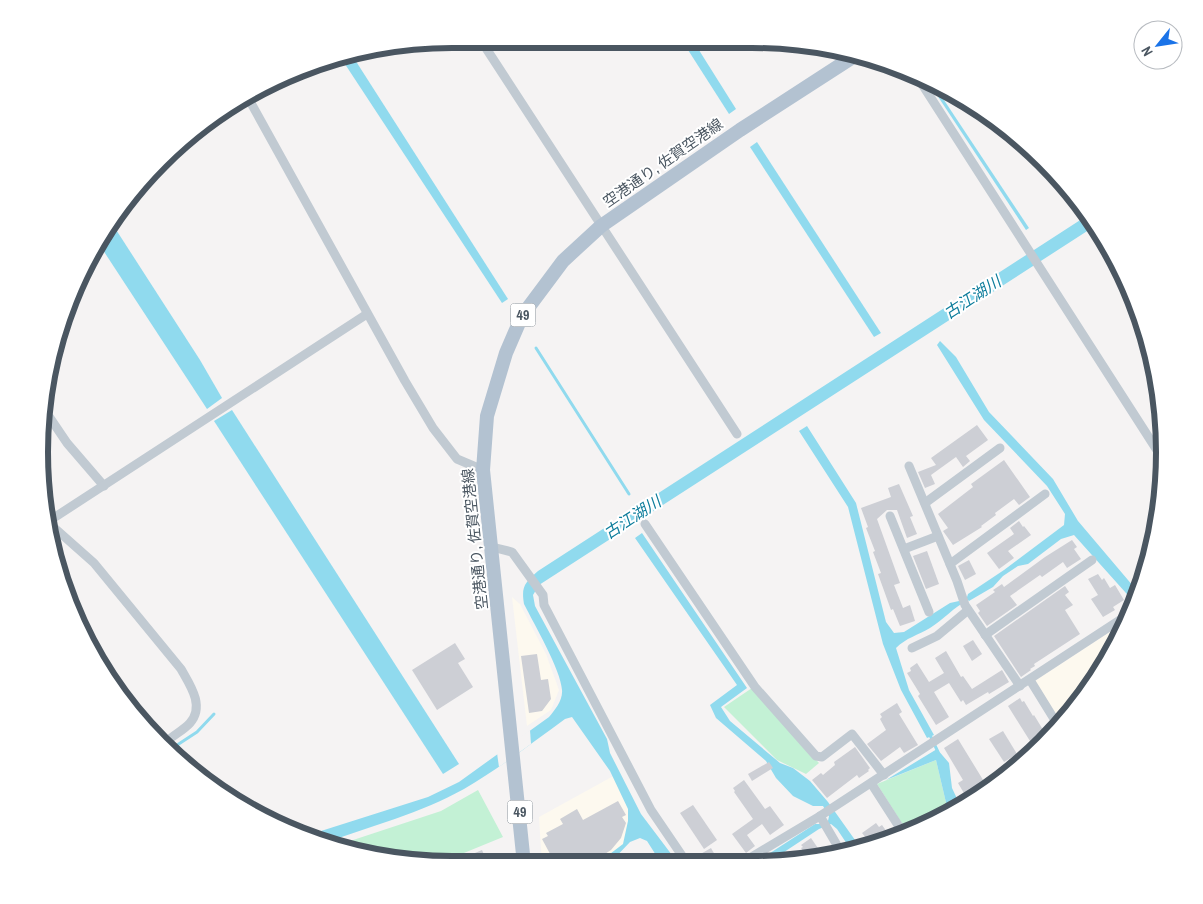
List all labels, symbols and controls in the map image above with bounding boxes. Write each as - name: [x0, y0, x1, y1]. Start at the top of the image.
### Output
- north arrow: [1133, 20, 1183, 70]
- text: N: [1137, 43, 1157, 60]
- street label: 空港通り, 佐賀空港線: [599, 113, 727, 212]
- water label: 古江湖川: [939, 269, 1006, 324]
- road number: 49: [510, 304, 536, 326]
- street label: 空港通り, 佐賀空港線: [457, 467, 492, 611]
- water label: 古江湖川: [599, 489, 666, 544]
- road number: 49: [508, 800, 532, 824]

